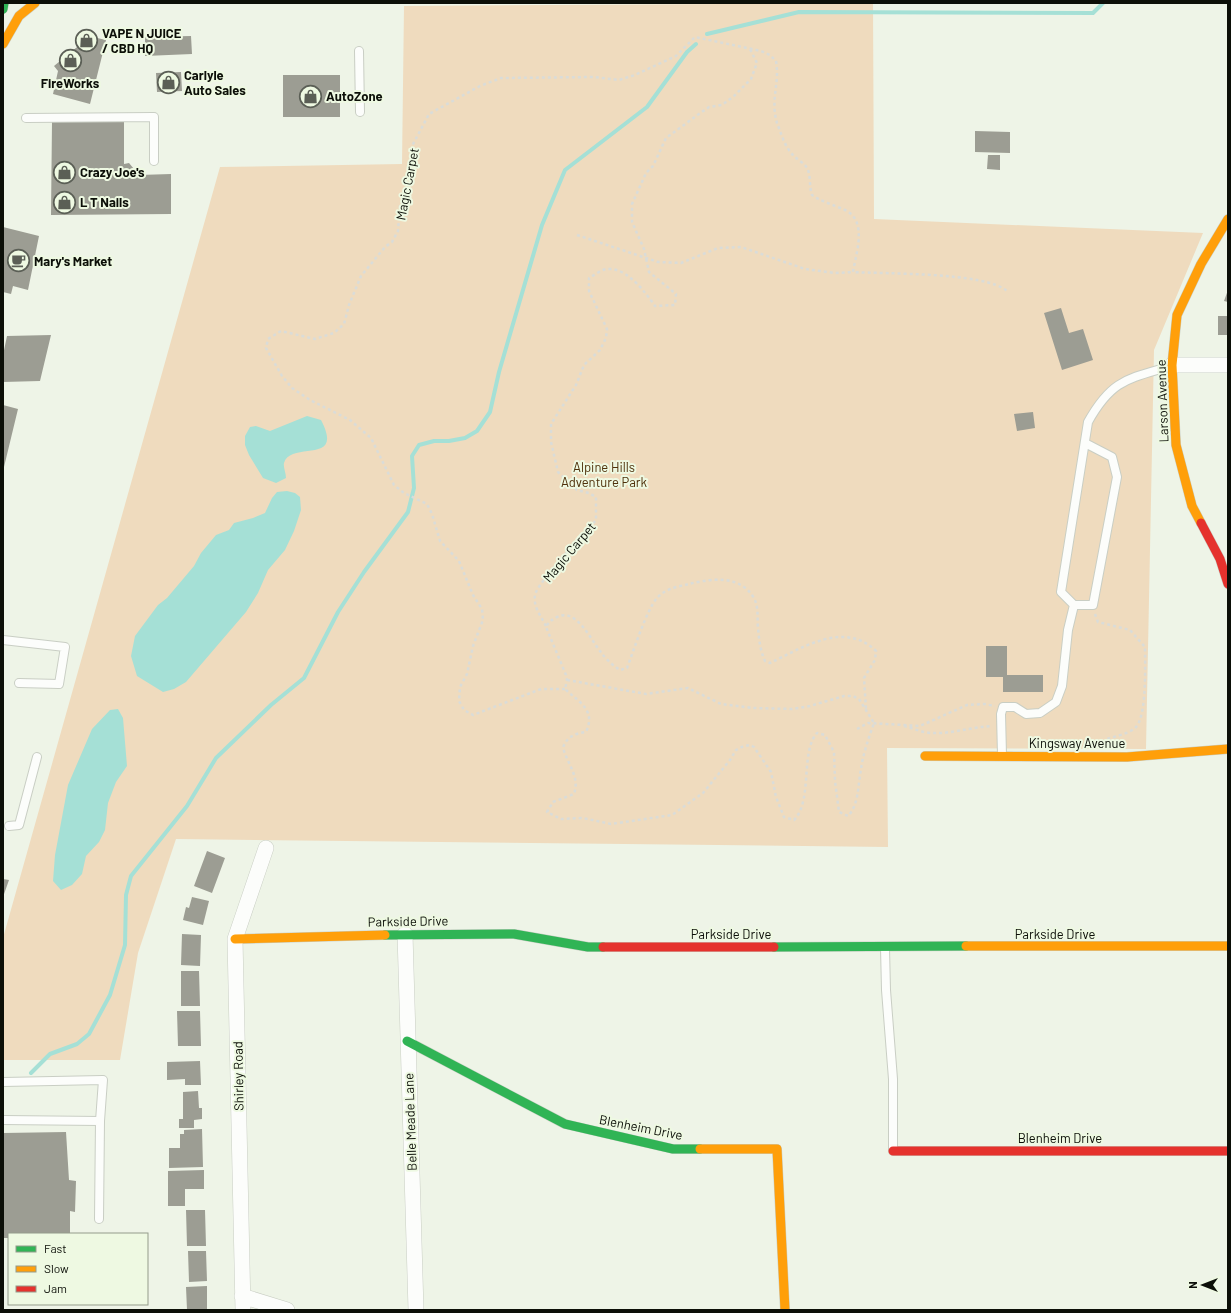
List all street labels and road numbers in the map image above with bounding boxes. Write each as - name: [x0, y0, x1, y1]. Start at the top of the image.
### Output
- street label: Magic Carpet: [392, 146, 422, 222]
- street label: Larson Avenue: [1153, 359, 1171, 443]
- street label: Magic Carpet: [539, 519, 599, 585]
- street label: Kingsway Avenue: [1029, 735, 1125, 751]
- street label: Parkside Drive: [368, 912, 449, 930]
- street label: Parkside Drive: [691, 926, 771, 942]
- street label: Parkside Drive: [1015, 926, 1095, 942]
- street label: Shirley Road: [229, 1041, 247, 1111]
- street label: Belle Meade Lane: [400, 1073, 420, 1171]
- street label: Blenheim Drive: [598, 1111, 684, 1143]
- street label: Blenheim Drive: [1018, 1130, 1102, 1146]

